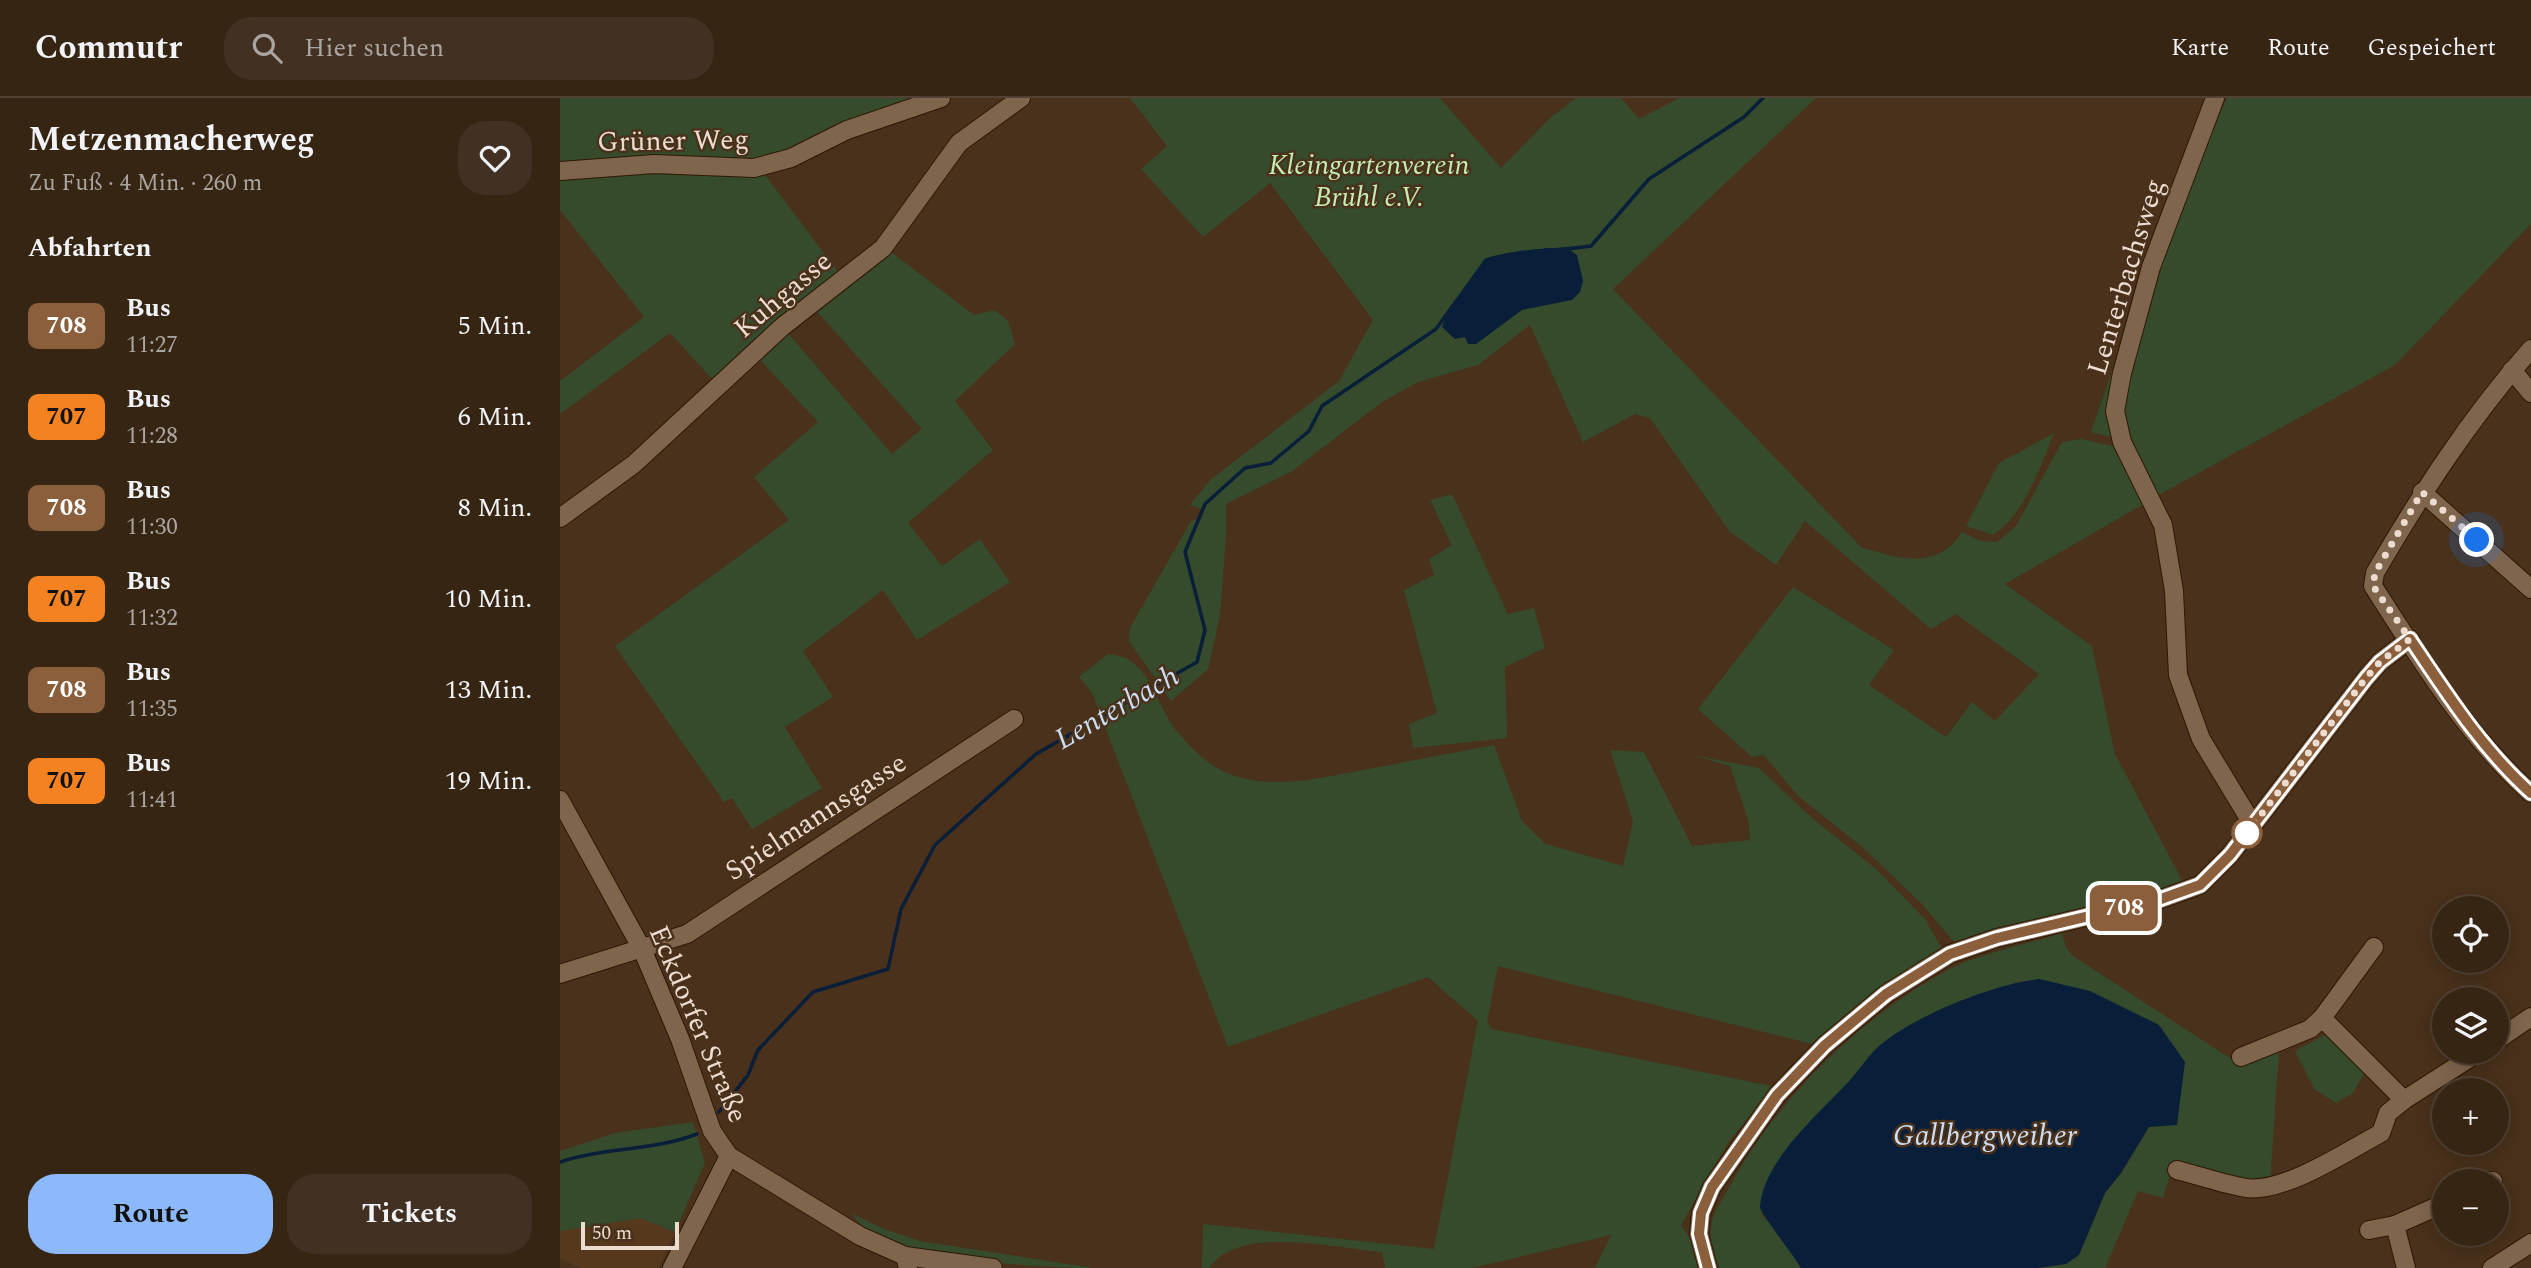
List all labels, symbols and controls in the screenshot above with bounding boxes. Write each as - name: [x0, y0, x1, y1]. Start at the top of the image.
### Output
- search box: [224, 17, 714, 80]
- text: Commutr: [35, 23, 182, 73]
- text: Hier suchen: [304, 28, 444, 68]
- icon: search: [248, 29, 286, 67]
- text: Karte: [2171, 30, 2229, 66]
- text: Route: [2267, 30, 2330, 66]
- text: Gespeichert: [2368, 30, 2496, 66]
- text: Metzenmacherweg: [28, 115, 315, 165]
- street label: Grüner Weg: [597, 118, 749, 164]
- button: heart: [458, 121, 532, 195]
- park label: Kleingartenverein Brühl e.V.: [1268, 144, 1470, 219]
- text: Zu Fuß · 4 Min. · 260 m: [28, 166, 262, 201]
- street label: Lenterbachsweg: [2076, 173, 2176, 381]
- text: Abfahrten: [28, 228, 152, 268]
- street label: Kuhgasse: [724, 241, 842, 349]
- text: Bus: [126, 288, 171, 328]
- text: 5 Min.: [458, 306, 532, 346]
- text: 708: [46, 308, 87, 344]
- text: 11:27: [126, 328, 178, 363]
- text: Bus: [126, 379, 171, 419]
- text: 6 Min.: [458, 397, 532, 437]
- text: 707: [46, 399, 87, 435]
- text: 11:28: [126, 419, 178, 454]
- text: Bus: [126, 470, 171, 510]
- text: 8 Min.: [458, 488, 532, 528]
- text: 708: [46, 490, 87, 526]
- text: 11:30: [126, 510, 178, 545]
- your location: [2459, 522, 2494, 557]
- text: Bus: [126, 561, 171, 601]
- text: 10 Min.: [445, 579, 532, 619]
- text: 707: [46, 581, 87, 617]
- text: 11:32: [126, 601, 178, 636]
- text: Bus: [126, 652, 171, 692]
- water label: Lenterbach: [1046, 654, 1188, 762]
- text: 13 Min.: [445, 670, 532, 710]
- text: 708: [46, 672, 87, 708]
- text: 11:35: [126, 692, 178, 727]
- street label: Spielmannsgasse: [716, 742, 916, 892]
- text: Bus: [126, 743, 171, 783]
- text: 19 Min.: [445, 761, 532, 801]
- text: 707: [46, 763, 87, 799]
- text: 11:41: [126, 783, 178, 818]
- unlabelled marker: [2232, 818, 2262, 848]
- line badge: 708: [2084, 885, 2164, 931]
- text: 708: [2104, 890, 2144, 926]
- map controls: [2432, 896, 2509, 1246]
- button: locate: [2432, 896, 2509, 973]
- street label: Eckdorfer Straße: [637, 918, 759, 1130]
- button: layers: [2432, 987, 2509, 1064]
- button: +: [2432, 1078, 2509, 1155]
- water label: Gallbergweiher: [1893, 1113, 2078, 1159]
- button: −: [2432, 1169, 2509, 1246]
- button: Route: [28, 1174, 273, 1254]
- button: Tickets: [287, 1174, 532, 1254]
- scale bar: [581, 1219, 679, 1251]
- text: 50 m: [592, 1219, 632, 1248]

